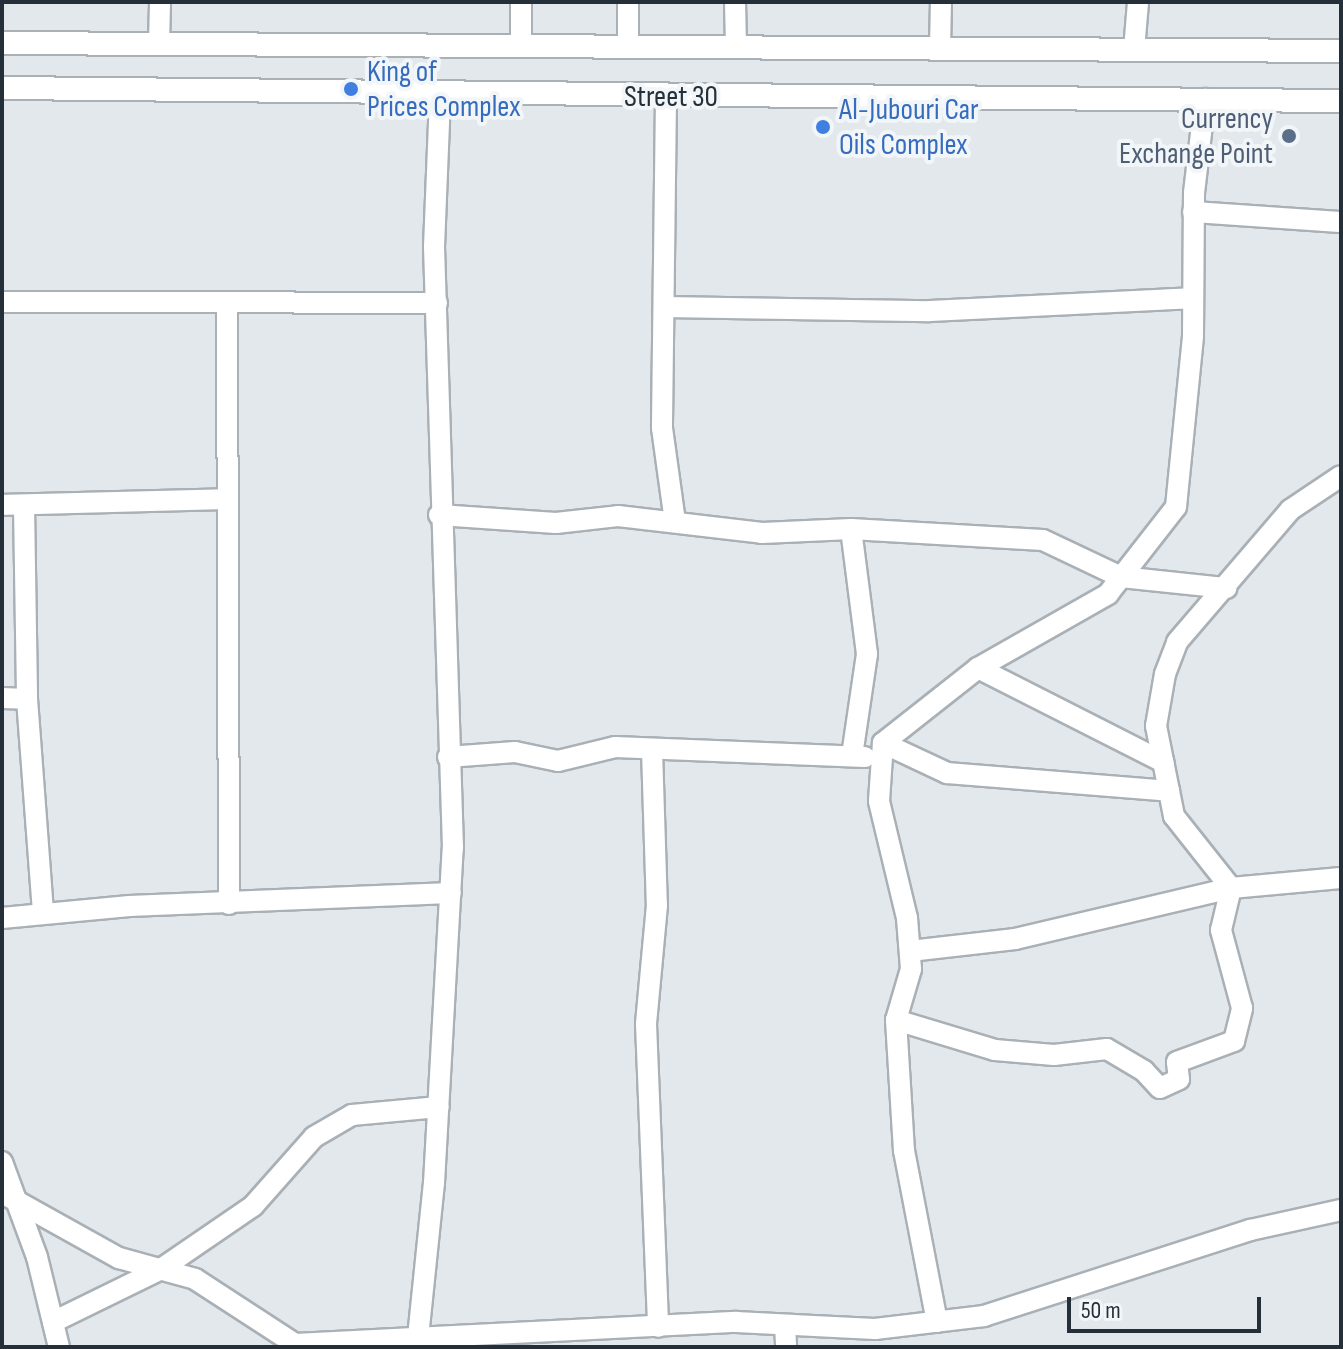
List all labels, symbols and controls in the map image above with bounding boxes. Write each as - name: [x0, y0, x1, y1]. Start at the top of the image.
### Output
- place label: King of Prices Complex: [367, 54, 520, 124]
- street label: Street 30: [624, 79, 718, 115]
- marker: King of Prices Complex: [342, 80, 360, 98]
- place label: Al-Jubouri Car Oils Complex: [839, 92, 979, 162]
- place label: Currency Exchange Point: [1119, 101, 1273, 172]
- marker: Al-Jubouri Car Oils Complex: [814, 118, 832, 136]
- marker: Currency Exchange Point: [1280, 127, 1298, 145]
- scale bar: [1071, 1281, 1265, 1331]
- text: 50 m: [1081, 1296, 1121, 1325]

